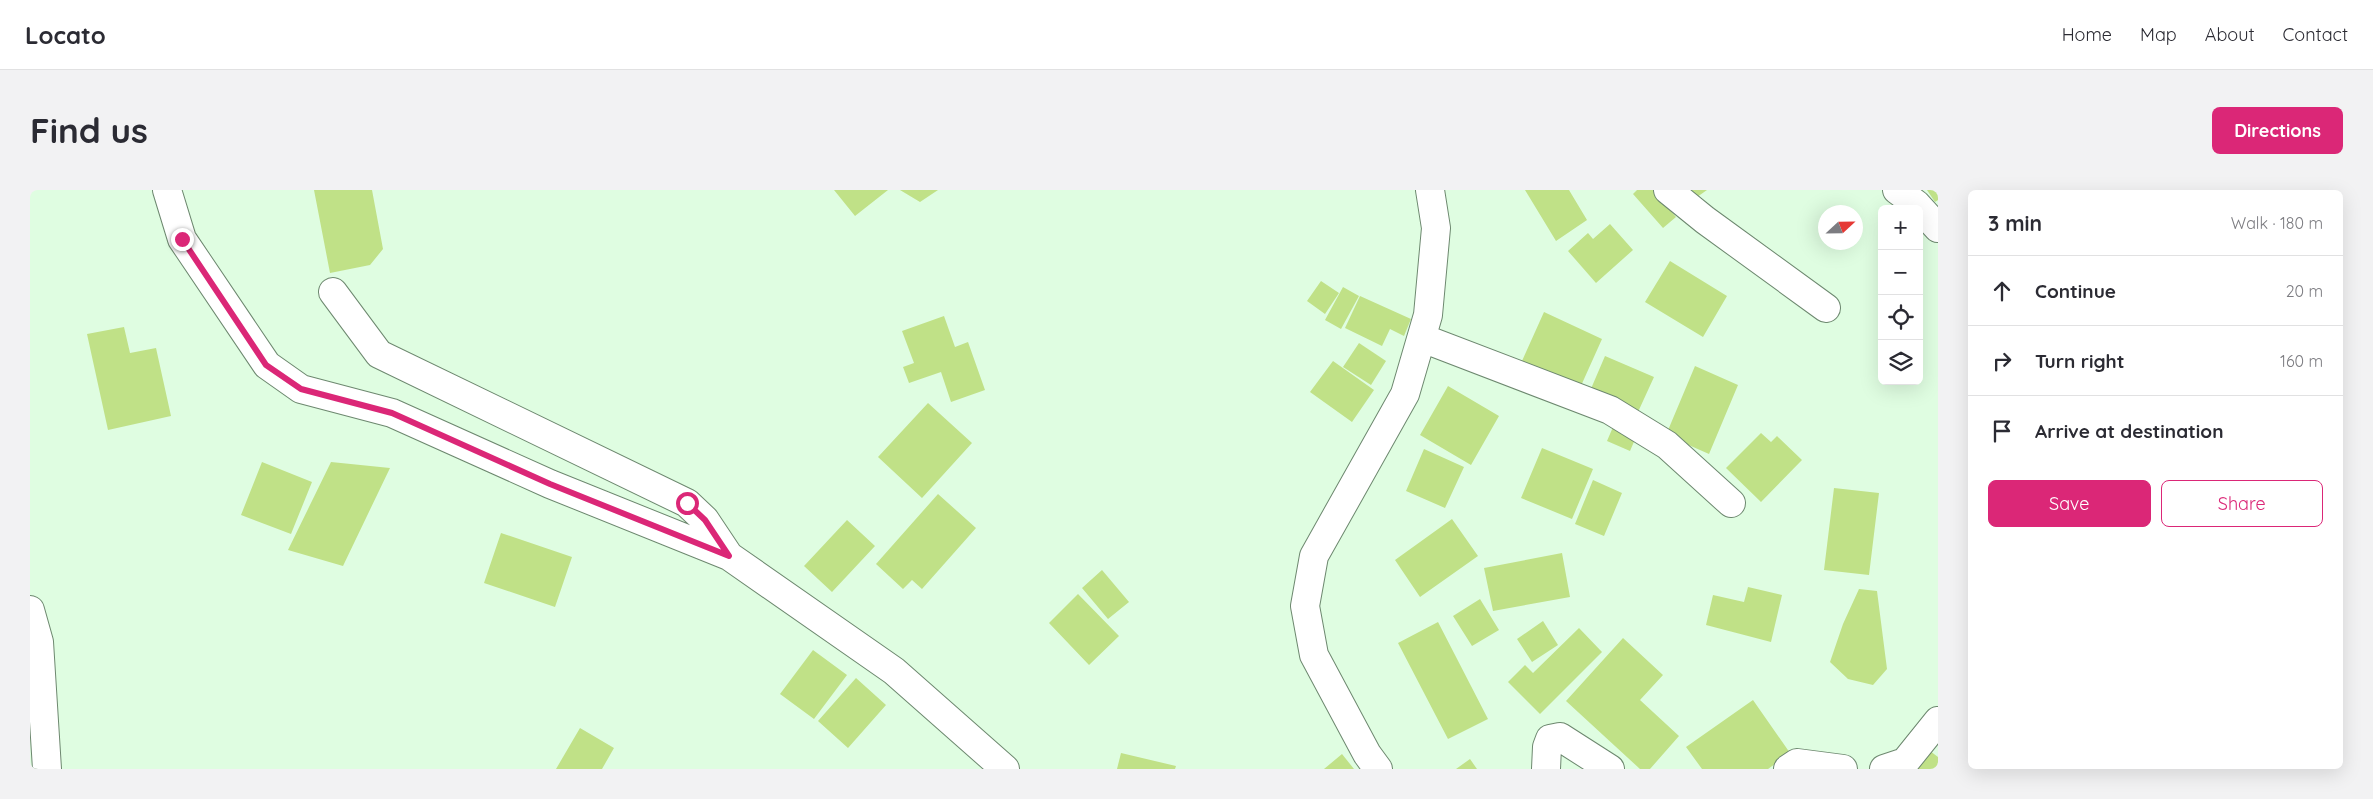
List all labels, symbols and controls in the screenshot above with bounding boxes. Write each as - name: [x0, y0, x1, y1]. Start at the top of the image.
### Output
- text: Locato: [25, 20, 106, 50]
- text: Home: [2062, 23, 2112, 46]
- text: Map: [2140, 23, 2177, 46]
- text: About: [2205, 23, 2255, 46]
- text: Contact: [2283, 23, 2348, 46]
- button: Directions: [2212, 107, 2343, 154]
- text: Find us: [30, 108, 148, 152]
- north arrow: [1818, 205, 1863, 250]
- map controls: [1878, 205, 1923, 385]
- button: +: [1878, 205, 1923, 250]
- text: 3 min: [1988, 210, 2042, 236]
- text: Walk · 180 m: [2231, 213, 2323, 233]
- route end: [171, 228, 194, 251]
- button: −: [1878, 250, 1923, 295]
- icon: ahead: [1988, 277, 2016, 305]
- text: Continue: [2035, 279, 2116, 303]
- text: 20 m: [2286, 281, 2323, 301]
- button: locate: [1878, 295, 1923, 340]
- button: layers: [1878, 340, 1923, 385]
- icon: right: [1988, 347, 2016, 375]
- text: Turn right: [2035, 349, 2124, 373]
- text: 160 m: [2280, 351, 2323, 371]
- icon: arrive: [1988, 417, 2016, 445]
- text: Arrive at destination: [2035, 419, 2224, 443]
- button: Save: [1988, 480, 2151, 527]
- button: Share: [2161, 480, 2323, 527]
- route start: [676, 492, 699, 515]

